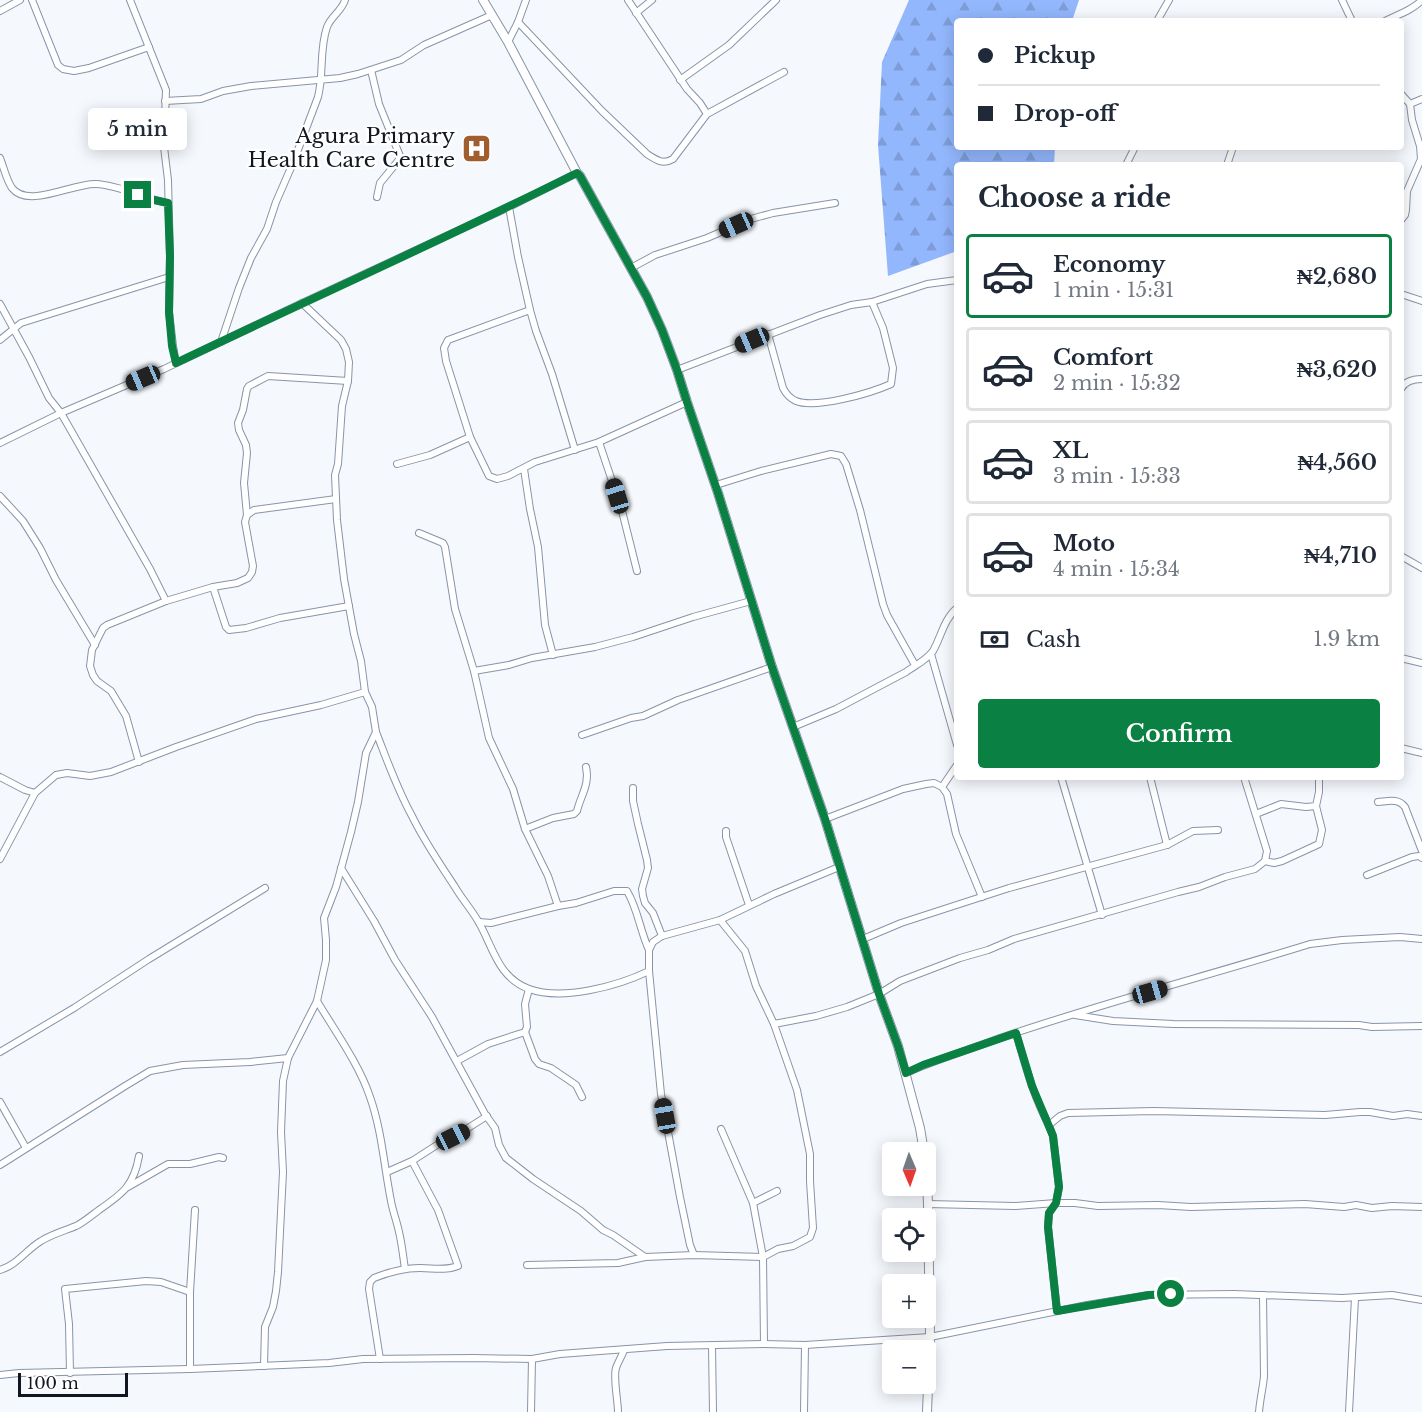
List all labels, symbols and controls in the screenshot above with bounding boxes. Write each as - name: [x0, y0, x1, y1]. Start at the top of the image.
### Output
- text: Pickup: [1014, 42, 1096, 69]
- text: Drop-off: [1014, 100, 1116, 127]
- callout: 5 min: [88, 108, 188, 150]
- text: 5 min: [107, 117, 168, 141]
- place label: Agura Primary Health Care Centre: [248, 123, 456, 173]
- hospital icon: Agura Primary Health Care Centre: [460, 132, 492, 164]
- route end: [124, 181, 151, 208]
- text: Choose a ride: [978, 181, 1171, 214]
- car: [716, 209, 756, 241]
- icon: car: [981, 249, 1035, 303]
- text: Economy: [1053, 251, 1165, 278]
- text: ₦2,680: [1297, 263, 1377, 290]
- text: 1 min · 15:31: [1053, 278, 1174, 302]
- car: [732, 325, 772, 355]
- icon: car: [981, 342, 1035, 396]
- text: Comfort: [1053, 344, 1153, 371]
- text: ₦3,620: [1297, 356, 1377, 383]
- car: [123, 363, 163, 393]
- text: 2 min · 15:32: [1053, 371, 1181, 395]
- icon: car: [981, 435, 1035, 489]
- text: XL: [1053, 437, 1088, 464]
- text: ₦4,560: [1297, 449, 1377, 476]
- text: 3 min · 15:33: [1053, 464, 1181, 488]
- car: [603, 476, 631, 516]
- icon: car: [981, 528, 1035, 582]
- text: Moto: [1053, 530, 1115, 557]
- text: ₦4,710: [1304, 542, 1377, 569]
- text: 4 min · 15:34: [1053, 557, 1180, 581]
- icon: cash: [978, 623, 1011, 656]
- text: Cash: [1026, 626, 1081, 653]
- text: 1.9 km: [1313, 627, 1380, 651]
- button: Confirm: [978, 699, 1380, 768]
- car: [1130, 978, 1170, 1006]
- car: [653, 1097, 677, 1135]
- car: [433, 1121, 473, 1153]
- north arrow: [882, 1142, 936, 1196]
- map controls: [882, 1142, 936, 1394]
- button: locate: [882, 1208, 936, 1262]
- button: +: [882, 1274, 936, 1328]
- route start: [1157, 1280, 1184, 1307]
- button: −: [882, 1340, 936, 1394]
- scale bar: [18, 1370, 128, 1398]
- text: 100 m: [27, 1373, 79, 1393]

